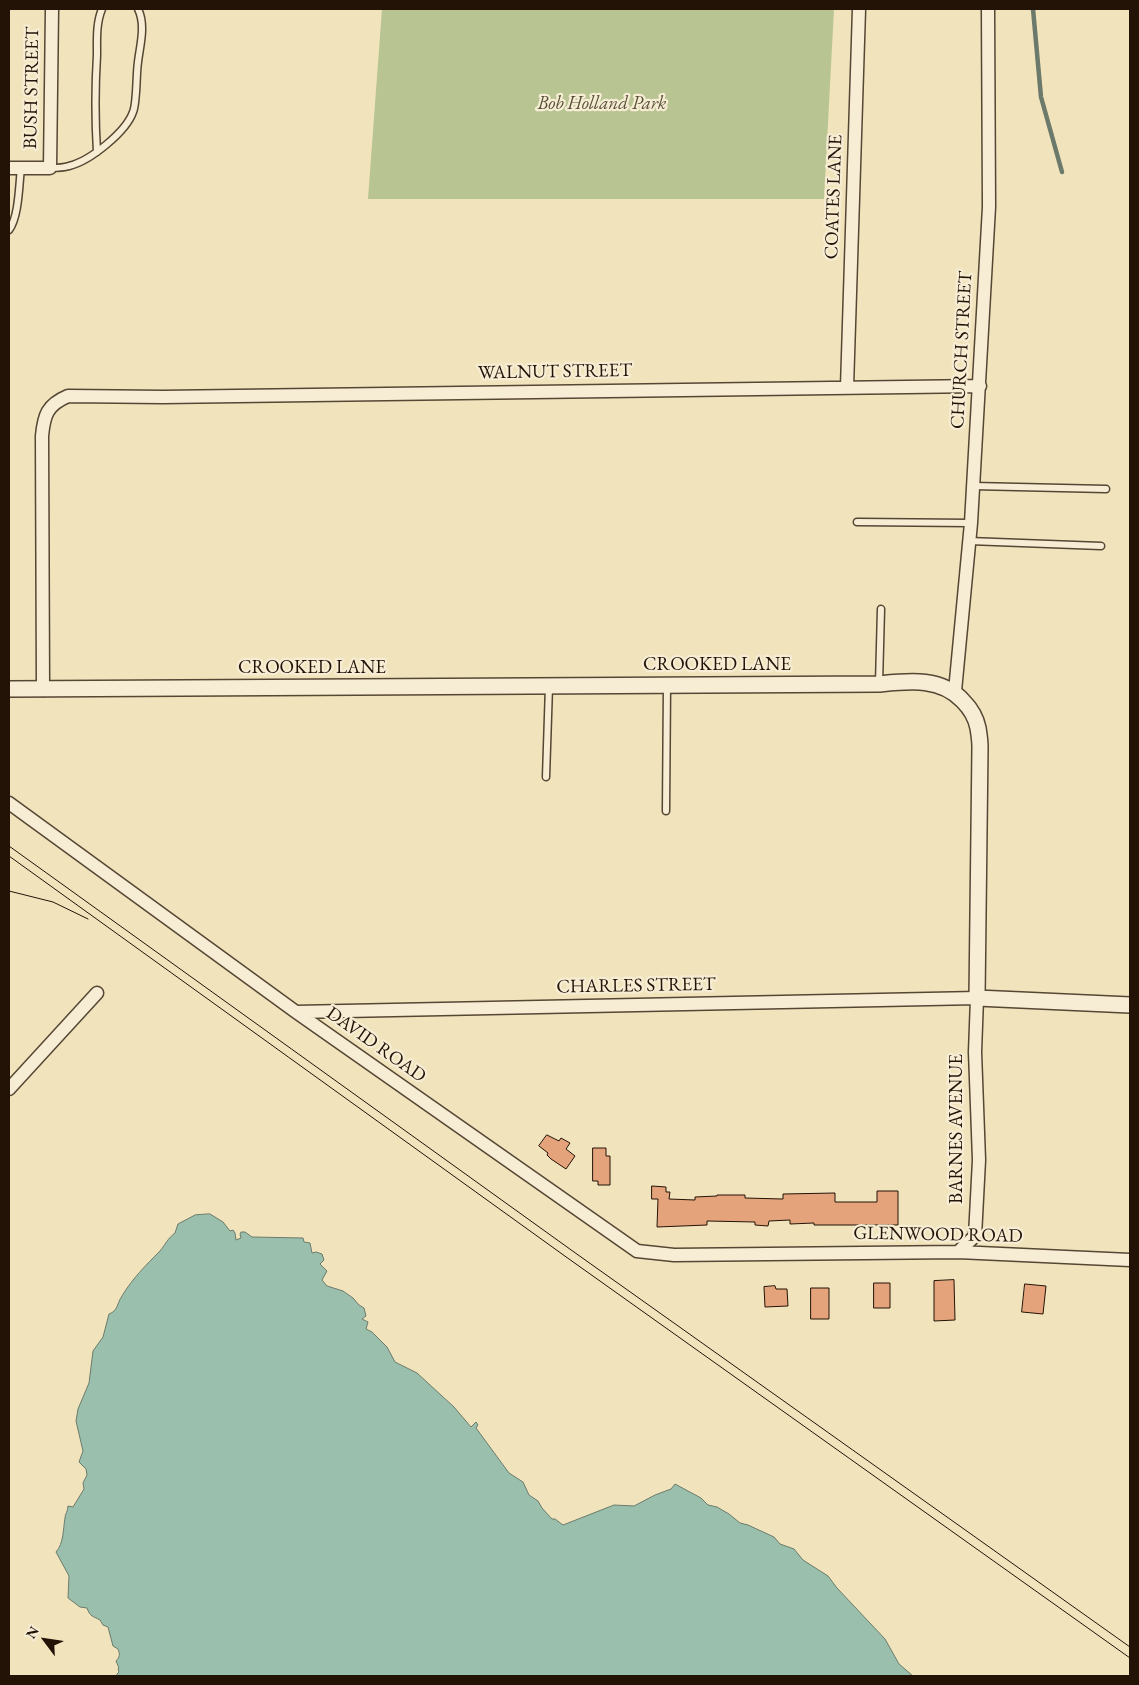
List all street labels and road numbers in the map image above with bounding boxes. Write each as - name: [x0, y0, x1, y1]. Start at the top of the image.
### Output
- street label: BUSH STREET: [20, 27, 44, 149]
- street label: COATES LANE: [820, 134, 848, 260]
- street label: CHURCH STREET: [946, 270, 978, 430]
- street label: WALNUT STREET: [478, 359, 632, 385]
- street label: CROOKED LANE: [643, 654, 791, 676]
- street label: CROOKED LANE: [238, 657, 386, 679]
- street label: CHARLES STREET: [556, 973, 716, 999]
- street label: DAVID ROAD: [322, 1002, 430, 1088]
- street label: BARNES AVENUE: [946, 1054, 968, 1204]
- street label: GLENWOOD ROAD: [853, 1222, 1023, 1248]

